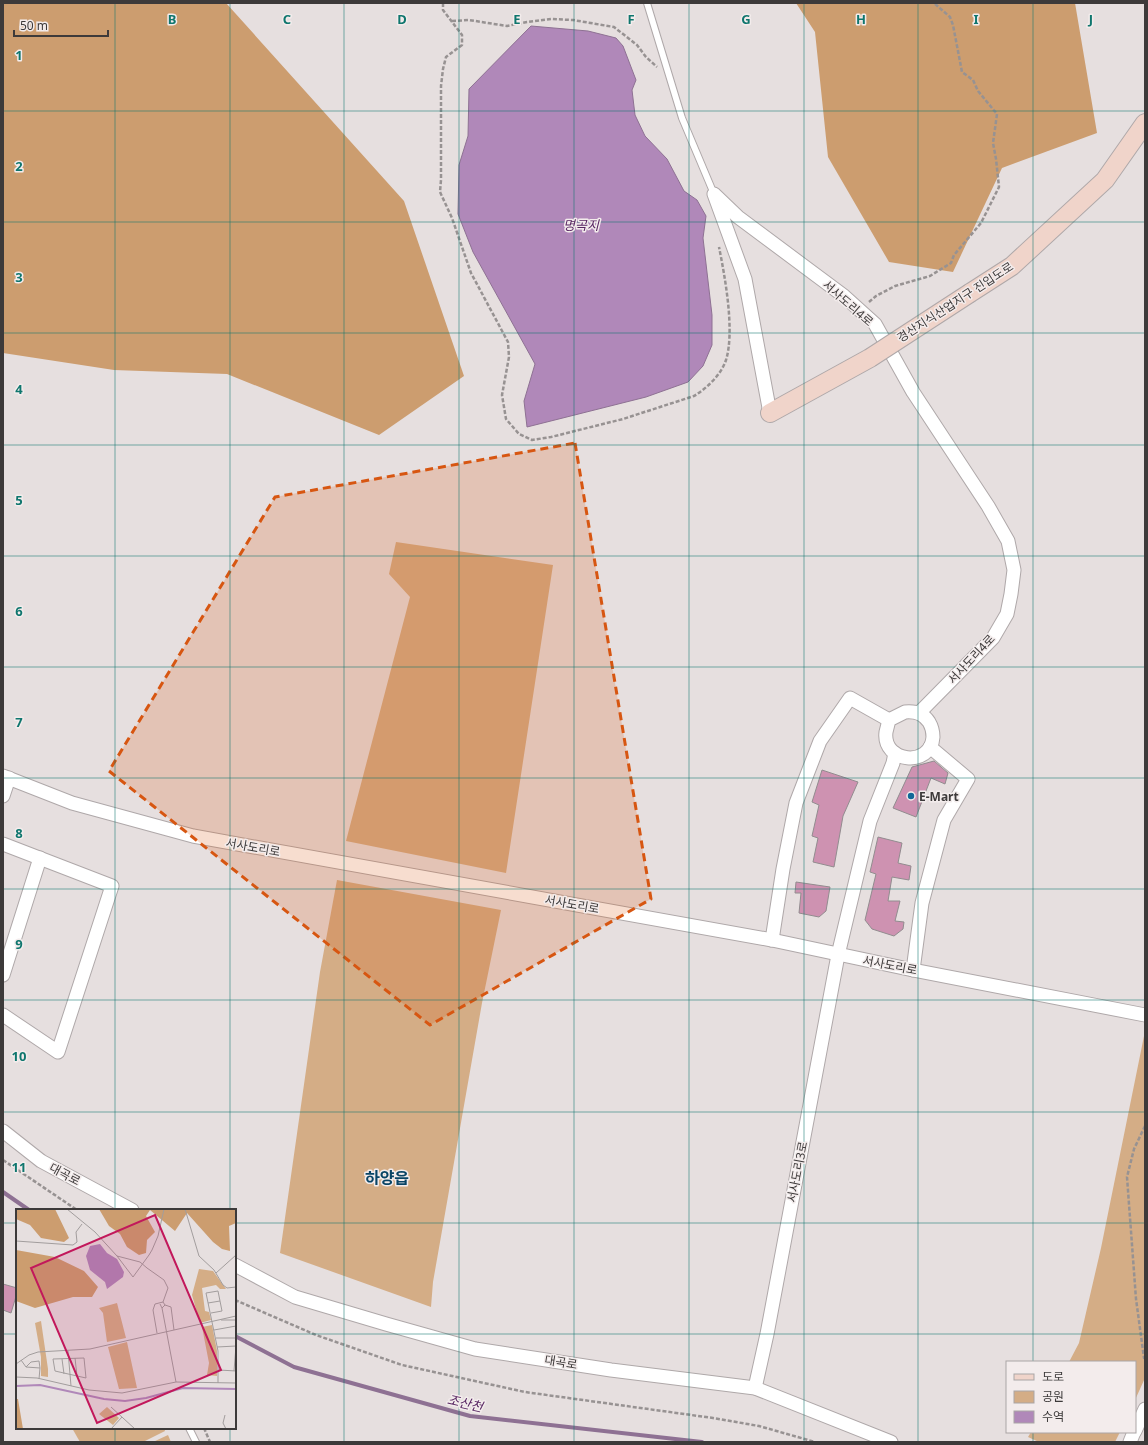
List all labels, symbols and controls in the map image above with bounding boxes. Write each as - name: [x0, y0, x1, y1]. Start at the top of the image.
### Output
- text: B: [168, 10, 176, 28]
- text: C: [283, 10, 291, 28]
- text: D: [397, 10, 407, 28]
- text: E: [513, 10, 521, 28]
- text: F: [627, 10, 635, 28]
- text: G: [741, 10, 751, 28]
- text: H: [856, 10, 866, 28]
- text: I: [973, 10, 979, 28]
- text: J: [1088, 10, 1093, 28]
- scale bar: [14, 12, 108, 38]
- text: 50 m: [20, 17, 48, 34]
- text: 1: [15, 46, 23, 64]
- text: 2: [15, 157, 23, 175]
- water label: 명곡지: [563, 216, 600, 234]
- street label: 경산지식산업지구 진입도로: [894, 258, 1016, 346]
- text: 3: [15, 268, 23, 286]
- street label: 서사도리4로: [819, 276, 877, 330]
- text: 4: [15, 380, 23, 398]
- text: 5: [15, 491, 23, 509]
- text: 6: [15, 602, 23, 620]
- street label: 서사도리4로: [944, 631, 998, 687]
- text: 7: [15, 713, 23, 731]
- place label: E-Mart: [919, 788, 959, 805]
- marker: E-Mart: [906, 791, 916, 801]
- text: 8: [15, 824, 23, 842]
- street label: 서사도리로: [224, 834, 282, 860]
- street label: 서사도리로: [543, 891, 601, 917]
- text: 9: [15, 935, 23, 953]
- street label: 서사도리로: [861, 951, 919, 979]
- text: 10: [12, 1047, 26, 1065]
- street label: 서사도리3로: [783, 1140, 811, 1204]
- text: 11: [12, 1158, 26, 1176]
- street label: 대곡로: [46, 1159, 84, 1189]
- district label: 하양읍: [365, 1167, 409, 1189]
- inset map: [16, 1209, 236, 1429]
- street label: 대곡로: [543, 1351, 579, 1373]
- legend: [1006, 1361, 1136, 1433]
- text: 도로: [1042, 1368, 1064, 1385]
- text: 공원: [1042, 1388, 1064, 1405]
- water label: 조산천: [445, 1390, 486, 1416]
- text: 수역: [1042, 1408, 1064, 1425]

